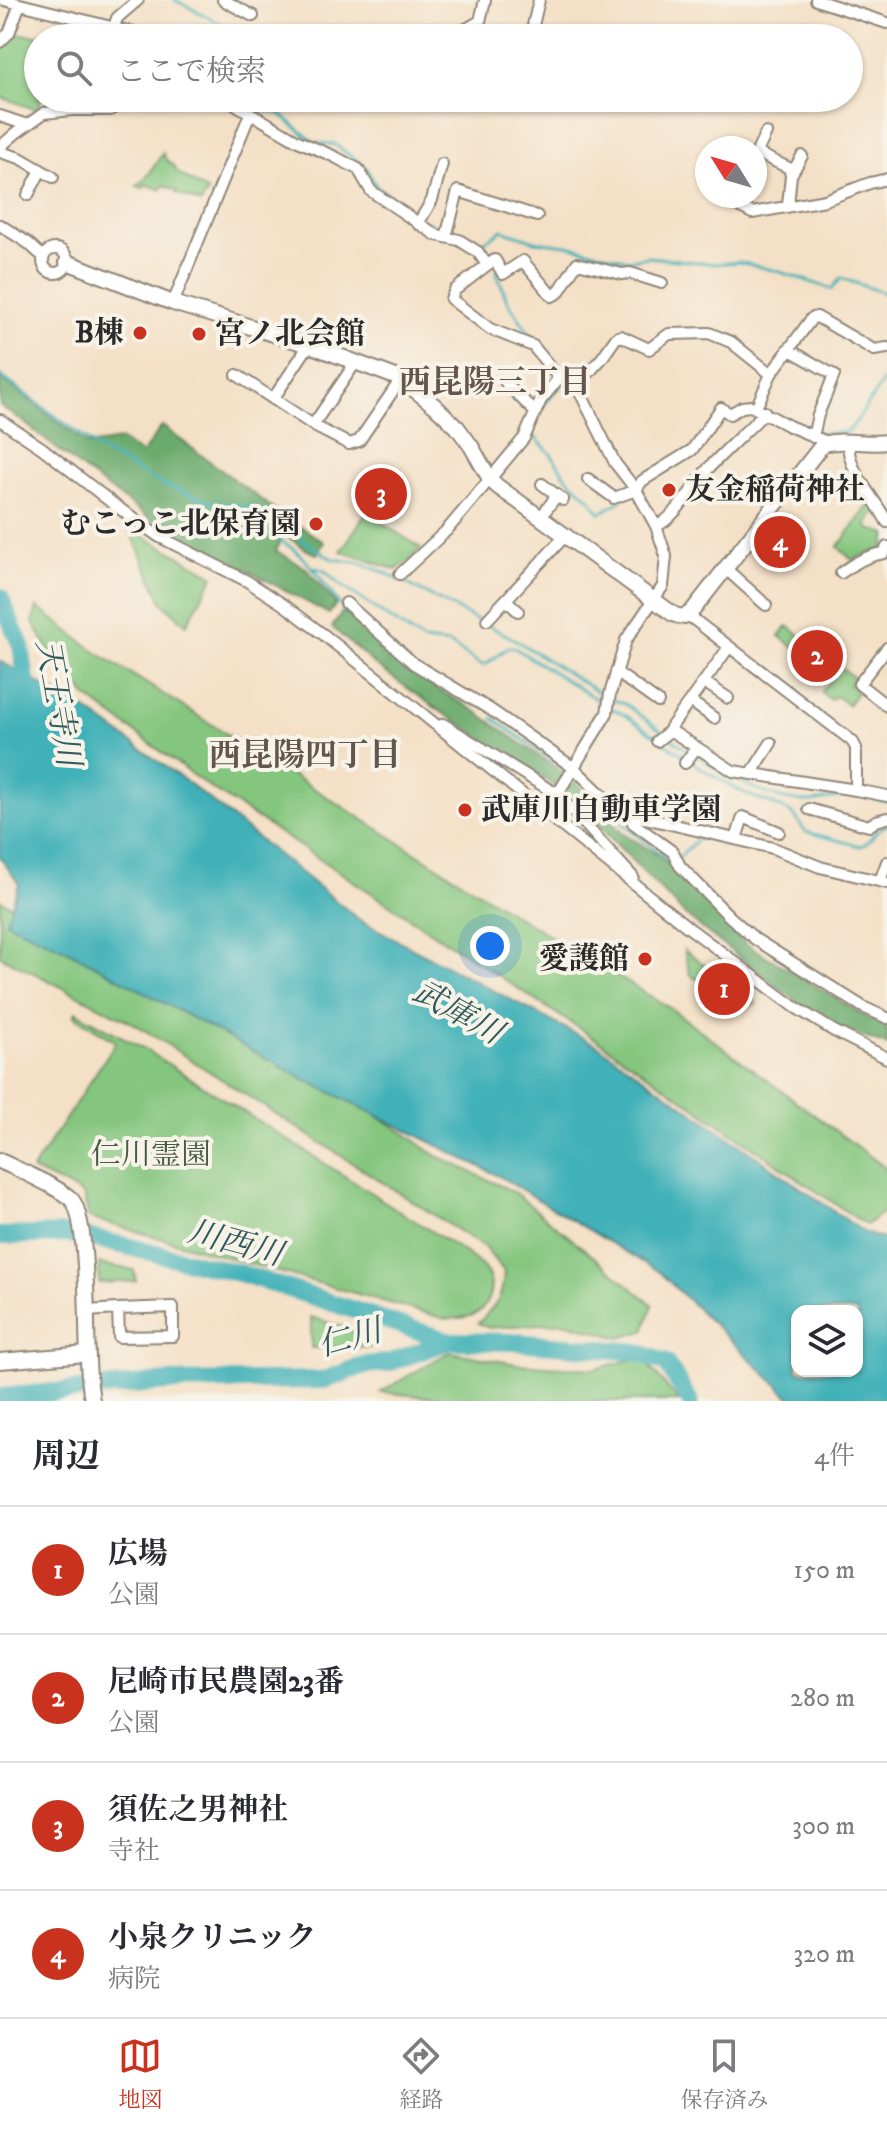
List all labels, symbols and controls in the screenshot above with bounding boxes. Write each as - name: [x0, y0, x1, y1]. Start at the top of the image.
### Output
- search box: [24, 24, 863, 112]
- icon: search: [52, 46, 96, 90]
- text: ここで検索: [116, 54, 266, 91]
- north arrow: [695, 136, 767, 208]
- place label: B棟: [75, 315, 124, 352]
- place label: 宮ノ北会館: [215, 316, 365, 353]
- marker: B棟: [131, 324, 149, 342]
- marker: 宮ノ北会館: [190, 325, 208, 343]
- district label: 西昆陽三丁目: [399, 363, 591, 403]
- pin: 3: [355, 464, 407, 524]
- place label: 友金稲荷神社: [685, 472, 865, 509]
- marker: 友金稲荷神社: [660, 481, 678, 499]
- place label: むこっこ北保育園: [61, 506, 300, 543]
- pin: 4: [754, 512, 806, 572]
- marker: むこっこ北保育園: [307, 515, 325, 533]
- pin: 2: [791, 626, 843, 686]
- water label: 天王寺川: [26, 636, 88, 772]
- district label: 西昆陽四丁目: [209, 736, 401, 776]
- place label: 武庫川自動車学園: [481, 792, 721, 829]
- marker: 武庫川自動車学園: [456, 801, 474, 819]
- your location: [470, 926, 510, 966]
- place label: 愛護館: [539, 941, 629, 978]
- marker: 愛護館: [636, 950, 654, 968]
- pin: 1: [698, 959, 750, 1019]
- water label: 武庫川: [405, 972, 511, 1055]
- park label: 仁川霊園: [91, 1137, 211, 1174]
- water label: 川西川: [183, 1212, 289, 1277]
- map controls: [791, 1305, 863, 1377]
- button: layers: [791, 1305, 863, 1377]
- water label: 仁川: [314, 1311, 389, 1367]
- text: 周辺: [32, 1436, 100, 1478]
- text: 4件: [814, 1440, 855, 1473]
- text: 広場: [108, 1536, 168, 1573]
- text: 1: [53, 1554, 63, 1587]
- text: 150 m: [794, 1554, 855, 1587]
- text: 公園: [108, 1579, 160, 1612]
- text: 尼崎市民農園23番: [108, 1664, 344, 1701]
- text: 2: [52, 1682, 64, 1715]
- text: 280 m: [790, 1682, 855, 1715]
- text: 公園: [108, 1707, 160, 1740]
- text: 須佐之男神社: [108, 1792, 288, 1829]
- text: 3: [53, 1810, 63, 1843]
- text: 300 m: [792, 1810, 855, 1843]
- text: 寺社: [108, 1835, 160, 1868]
- text: 小泉クリニック: [108, 1920, 316, 1957]
- text: 4: [51, 1938, 65, 1971]
- text: 320 m: [793, 1938, 855, 1971]
- text: 病院: [108, 1963, 160, 1996]
- tab: 地図: [118, 2034, 163, 2114]
- tab: 経路: [399, 2034, 444, 2114]
- tab: 保存済み: [680, 2034, 769, 2114]

